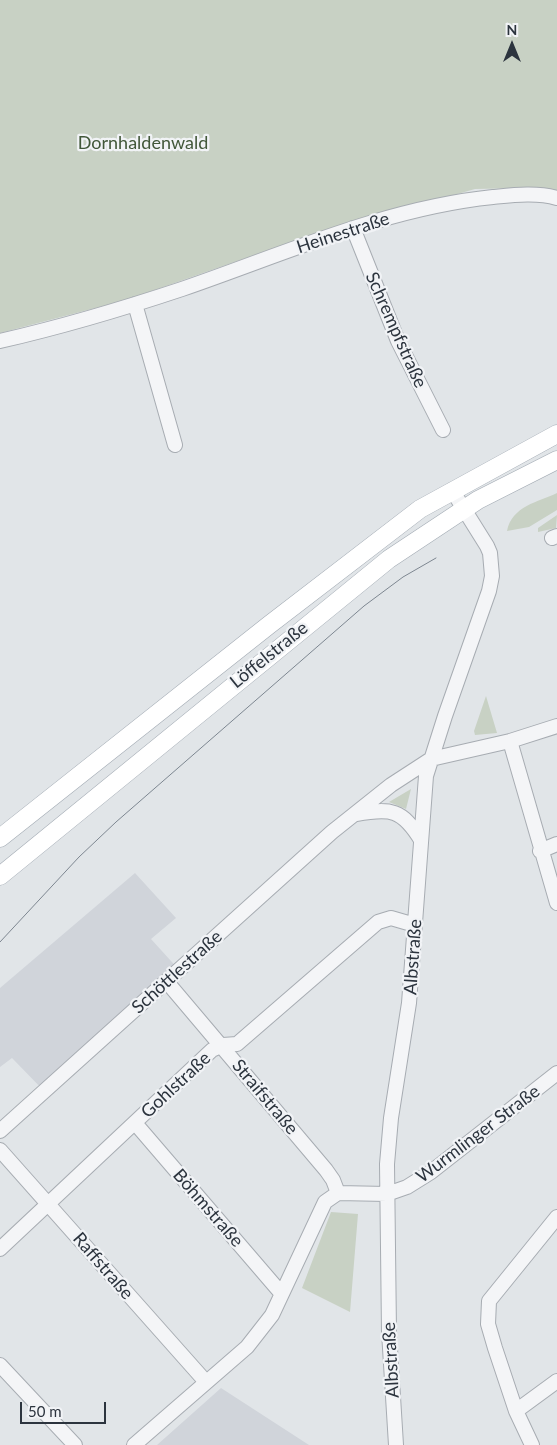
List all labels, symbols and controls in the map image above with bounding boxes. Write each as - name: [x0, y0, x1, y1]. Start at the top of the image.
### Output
- north arrow: [487, 20, 537, 70]
- text: N: [507, 21, 517, 38]
- park label: Dornhaldenwald: [78, 132, 208, 154]
- street label: Heinestraße: [294, 208, 392, 258]
- street label: Schrempfstraße: [361, 269, 431, 391]
- street label: Löffelstraße: [226, 617, 312, 693]
- street label: Albstraße: [400, 918, 426, 996]
- street label: Schöttlestraße: [127, 926, 227, 1018]
- street label: Gohlstraße: [137, 1047, 215, 1123]
- street label: Straifstraße: [227, 1055, 303, 1139]
- street label: Wurmlinger Straße: [412, 1081, 544, 1187]
- street label: Böhmstraße: [168, 1165, 248, 1251]
- street label: Raffstraße: [68, 1228, 138, 1304]
- street label: Albstraße: [378, 1321, 404, 1399]
- scale bar: [22, 1392, 109, 1424]
- text: 50 m: [28, 1402, 62, 1420]

